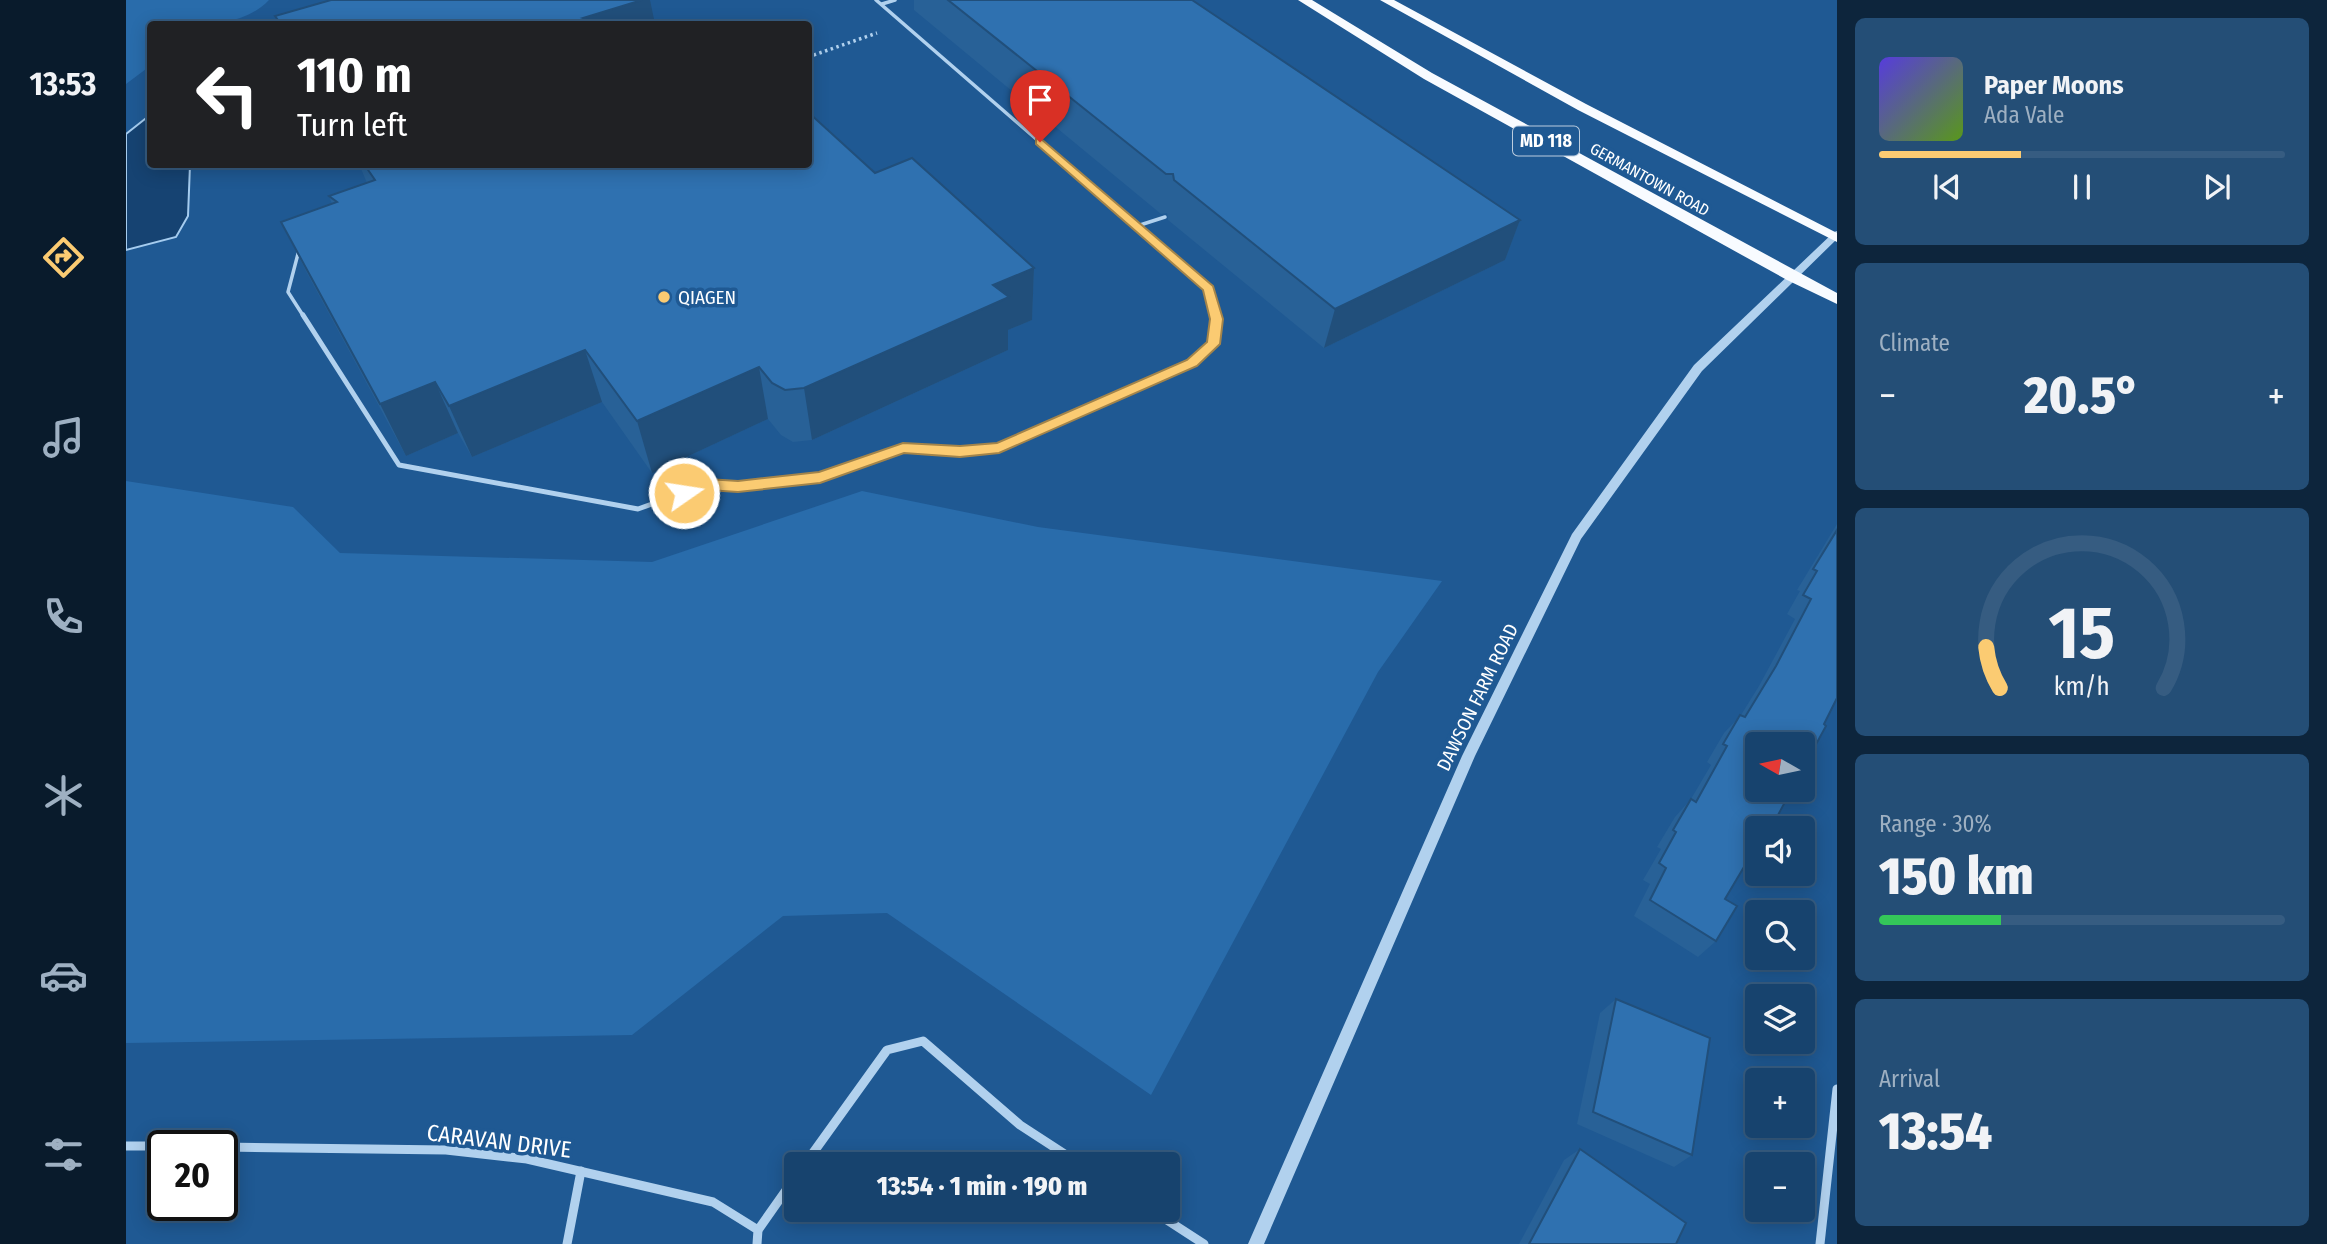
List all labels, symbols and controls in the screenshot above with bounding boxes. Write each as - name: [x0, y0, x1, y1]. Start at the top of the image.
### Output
- text: 110 m: [297, 46, 412, 105]
- icon: left: [182, 49, 273, 140]
- text: 13:53: [30, 65, 96, 103]
- pin: [1010, 70, 1070, 142]
- text: Paper Moons: [1984, 70, 2124, 101]
- icon: arrive: [1021, 81, 1059, 119]
- text: Ada Vale: [1984, 101, 2064, 129]
- text: Turn left: [297, 106, 407, 144]
- road number: MD 118: [1513, 126, 1579, 156]
- street label: GERMANTOWN ROAD: [1587, 139, 1713, 220]
- icon: previous: [1928, 168, 1966, 206]
- icon: pause: [2063, 168, 2101, 206]
- icon: next: [2198, 168, 2236, 206]
- icon: directions: [39, 233, 88, 282]
- place label: QIAGEN: [678, 286, 736, 309]
- marker: QIAGEN: [656, 289, 672, 305]
- text: Climate: [1879, 329, 1950, 357]
- text: 20.5°: [2024, 364, 2140, 427]
- text: −: [1879, 373, 1896, 419]
- text: +: [2268, 373, 2285, 419]
- icon: music: [39, 413, 88, 462]
- position arrow: [647, 456, 721, 530]
- text: 15: [2049, 590, 2115, 677]
- icon: phone: [39, 592, 88, 641]
- street label: DAWSON FARM ROAD: [1432, 620, 1523, 775]
- text: km/h: [2054, 672, 2110, 702]
- north arrow: [1745, 732, 1815, 802]
- map controls: [1745, 732, 1815, 1222]
- icon: climate: [39, 771, 88, 820]
- text: Range · 30%: [1879, 810, 1992, 838]
- button: sound: [1745, 816, 1815, 886]
- text: 150 km: [1879, 845, 2034, 908]
- button: search: [1745, 900, 1815, 970]
- icon: car: [39, 951, 88, 1000]
- button: layers: [1745, 984, 1815, 1054]
- text: Arrival: [1879, 1065, 1940, 1093]
- button: +: [1745, 1068, 1815, 1138]
- text: 13:54: [1879, 1100, 1992, 1163]
- street label: CARAVAN DRIVE: [425, 1118, 573, 1164]
- icon: filters: [39, 1130, 88, 1179]
- speed limit sign: 20: [147, 1130, 238, 1221]
- button: −: [1745, 1152, 1815, 1222]
- text: 13:54 · 1 min · 190 m: [877, 1171, 1087, 1202]

